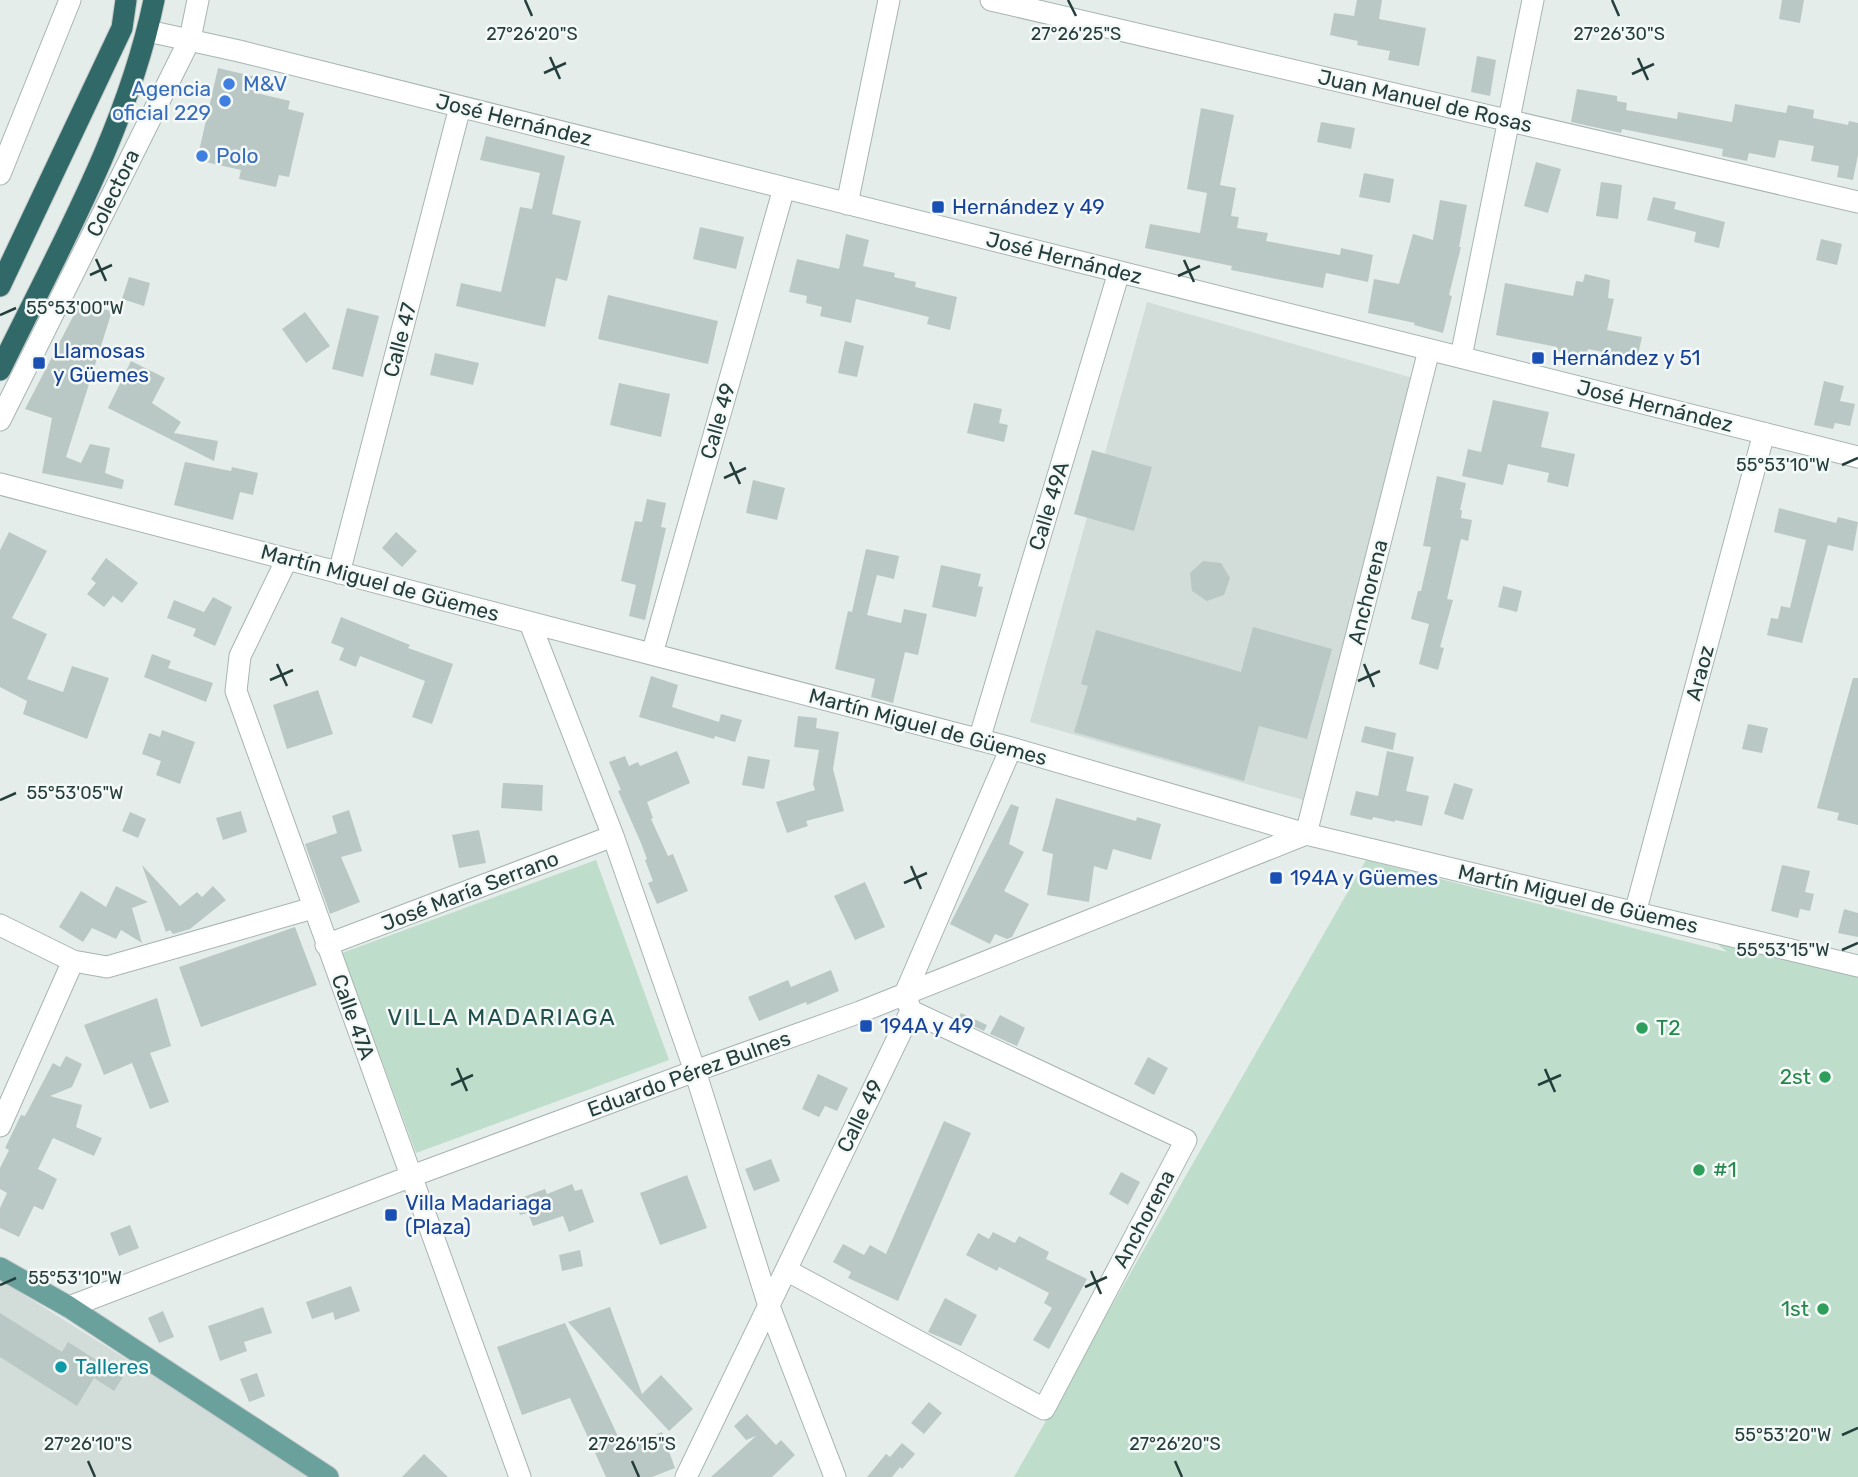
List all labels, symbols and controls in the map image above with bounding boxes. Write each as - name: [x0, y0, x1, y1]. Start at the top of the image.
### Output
- text: 27°26'20"S: [486, 23, 578, 45]
- text: 27°26'25"S: [1031, 23, 1121, 45]
- text: 27°26'30"S: [1573, 23, 1665, 45]
- street label: Juan Manuel de Rosas: [1316, 64, 1535, 137]
- place label: M&V: [243, 71, 287, 96]
- place label: Agencia oficial 229: [112, 76, 211, 125]
- marker: M&V: [221, 76, 237, 92]
- street label: José Hernández: [434, 88, 595, 151]
- marker: Agencia oficial 229: [217, 93, 233, 109]
- place label: Polo: [216, 143, 259, 168]
- street label: Colectora: [81, 145, 144, 241]
- marker: Polo: [194, 148, 210, 164]
- place label: Hernández y 49: [952, 194, 1105, 219]
- marker: Hernández y 49: [930, 199, 946, 215]
- street label: José Hernández: [984, 226, 1145, 289]
- text: 55°53'00"W: [26, 297, 124, 319]
- street label: Calle 47: [378, 300, 422, 380]
- place label: Llamosas y Güemes: [53, 338, 149, 387]
- place label: Hernández y 51: [1552, 345, 1701, 370]
- marker: Hernández y 51: [1530, 350, 1546, 366]
- marker: Llamosas y Güemes: [31, 355, 47, 371]
- street label: José Hernández: [1575, 374, 1736, 437]
- street label: Calle 49: [695, 380, 740, 462]
- text: 55°53'10"W: [1736, 454, 1830, 476]
- street label: Calle 49A: [1023, 459, 1074, 553]
- street label: Anchorena: [1342, 537, 1393, 647]
- street label: Martín Miguel de Güemes: [258, 539, 502, 626]
- street label: Araoz: [1680, 643, 1719, 703]
- street label: Martín Miguel de Güemes: [806, 683, 1050, 770]
- text: 55°53'05"W: [26, 782, 124, 804]
- street label: José María Serrano: [378, 845, 562, 936]
- street label: Martín Miguel de Güemes: [1456, 859, 1701, 938]
- place label: 194A y Güemes: [1290, 865, 1438, 890]
- marker: 194A y Güemes: [1268, 870, 1284, 886]
- text: 55°53'15"W: [1736, 939, 1830, 961]
- street label: Calle 47A: [326, 971, 380, 1063]
- district label: VILLA MADARIAGA: [387, 1003, 617, 1031]
- place label: 194A y 49: [880, 1013, 974, 1038]
- place label: T2: [1656, 1015, 1681, 1040]
- marker: 194A y 49: [858, 1018, 874, 1034]
- marker: T2: [1634, 1020, 1650, 1036]
- street label: Eduardo Pérez Bulnes: [584, 1025, 794, 1122]
- place label: 2st: [1780, 1064, 1811, 1089]
- marker: 2st: [1817, 1069, 1833, 1085]
- street label: Calle 49: [831, 1075, 888, 1156]
- place label: #1: [1713, 1157, 1737, 1182]
- marker: #1: [1691, 1162, 1707, 1178]
- street label: Anchorena: [1107, 1166, 1180, 1272]
- place label: Villa Madariaga (Plaza): [405, 1190, 552, 1239]
- marker: Villa Madariaga (Plaza): [383, 1207, 399, 1223]
- text: 55°53'10"W: [28, 1267, 122, 1289]
- place label: 1st: [1781, 1296, 1809, 1321]
- marker: 1st: [1815, 1301, 1831, 1317]
- place label: Talleres: [75, 1354, 149, 1379]
- marker: Talleres: [53, 1359, 69, 1375]
- text: 55°53'20"W: [1735, 1424, 1831, 1446]
- text: 27°26'10"S: [44, 1433, 132, 1455]
- text: 27°26'15"S: [588, 1433, 676, 1455]
- text: 27°26'20"S: [1129, 1433, 1221, 1455]

